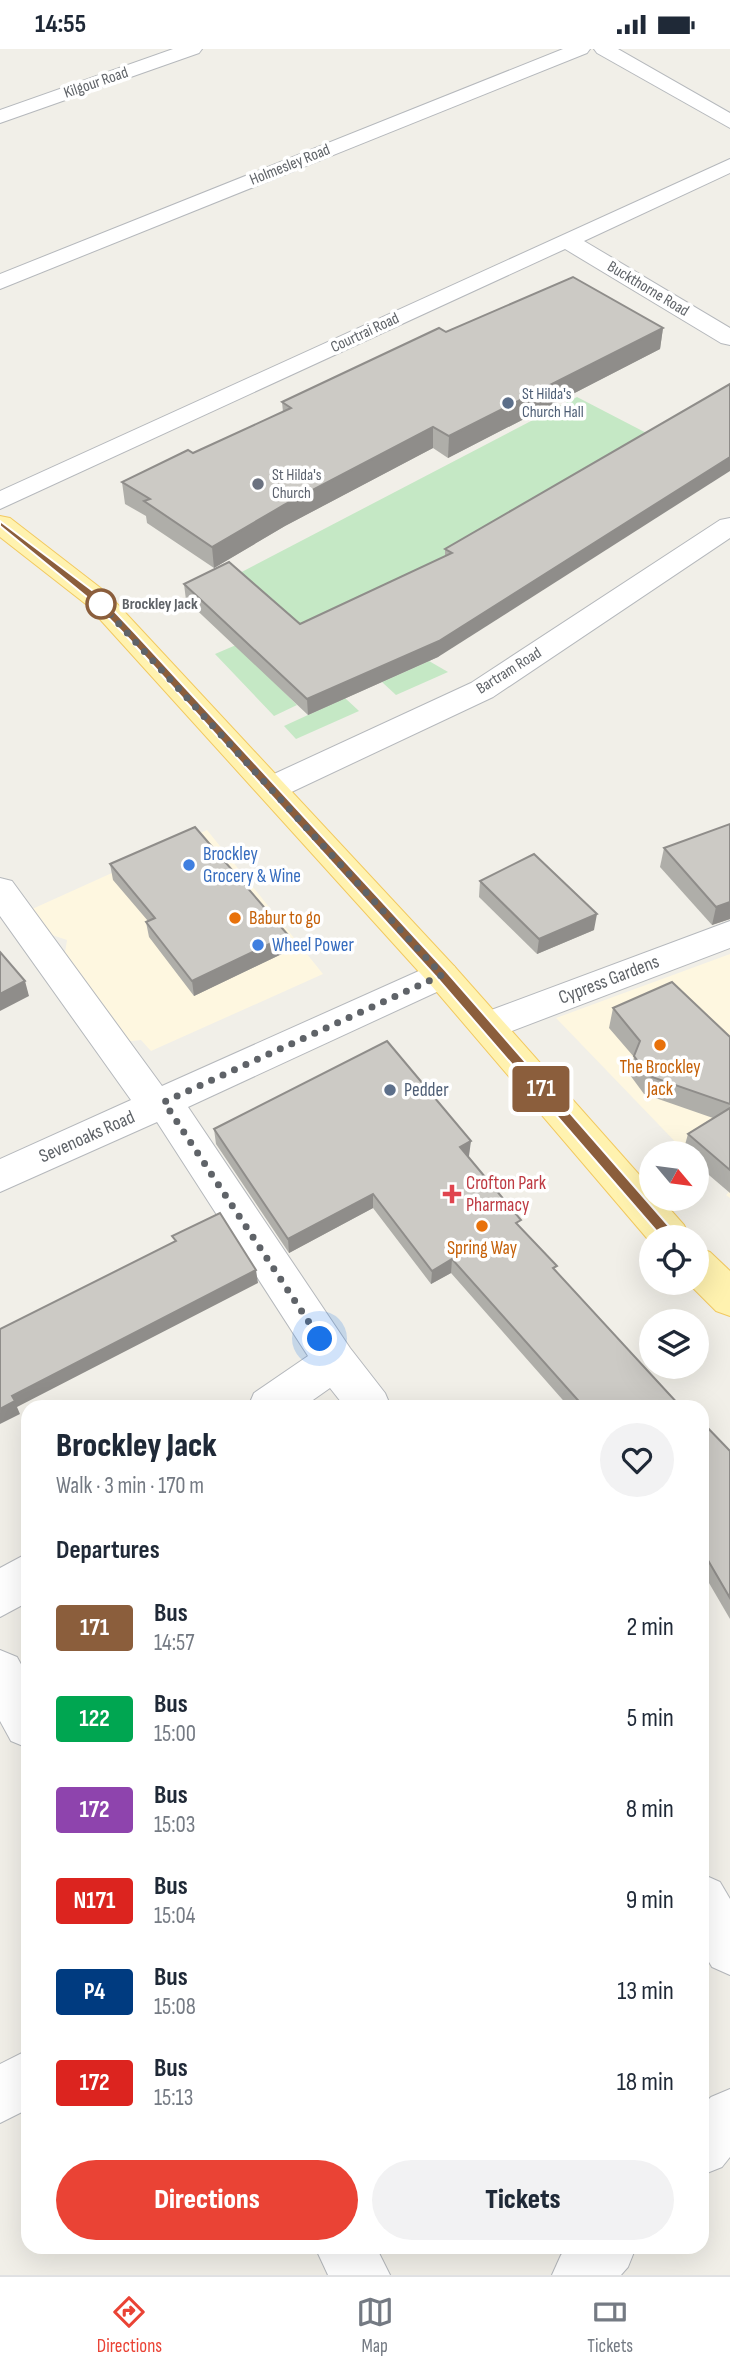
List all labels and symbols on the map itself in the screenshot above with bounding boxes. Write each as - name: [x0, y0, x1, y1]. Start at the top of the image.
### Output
- street label: Kilgour Road: [61, 63, 131, 103]
- street label: Holmesley Road: [247, 140, 333, 190]
- street label: Buckthorne Road: [604, 257, 692, 321]
- street label: Courtrai Road: [328, 309, 402, 357]
- place label: St Hilda's Church Hall: [522, 385, 584, 422]
- marker: St Hilda's Church Hall: [500, 395, 516, 411]
- place label: St Hilda's Church: [272, 466, 322, 503]
- marker: St Hilda's Church: [250, 476, 266, 492]
- marker: Brockley Jack: [86, 589, 116, 619]
- place label: Brockley Jack: [122, 595, 198, 614]
- street label: Bartram Road: [473, 644, 545, 698]
- place label: Brockley Grocery & Wine: [203, 843, 301, 888]
- marker: Brockley Grocery & Wine: [181, 857, 197, 873]
- place label: Babur to go: [249, 907, 321, 930]
- marker: Babur to go: [227, 910, 243, 926]
- place label: Wheel Power: [272, 934, 354, 957]
- marker: Wheel Power: [250, 937, 266, 953]
- street label: Cypress Gardens: [555, 950, 663, 1010]
- marker: The Brockley Jack: [652, 1037, 668, 1053]
- place label: The Brockley Jack: [619, 1056, 701, 1101]
- line badge: 171: [501, 1066, 581, 1112]
- place label: Pedder: [404, 1079, 449, 1102]
- marker: Pedder: [382, 1082, 398, 1098]
- street label: Sevenoaks Road: [36, 1106, 138, 1168]
- north arrow: [639, 1141, 709, 1211]
- place label: Crofton Park Pharmacy: [466, 1172, 547, 1217]
- marker: Crofton Park Pharmacy: [444, 1186, 460, 1202]
- marker: Spring Way: [474, 1218, 490, 1234]
- place label: Spring Way: [447, 1237, 518, 1260]
- your location: [302, 1321, 337, 1356]

